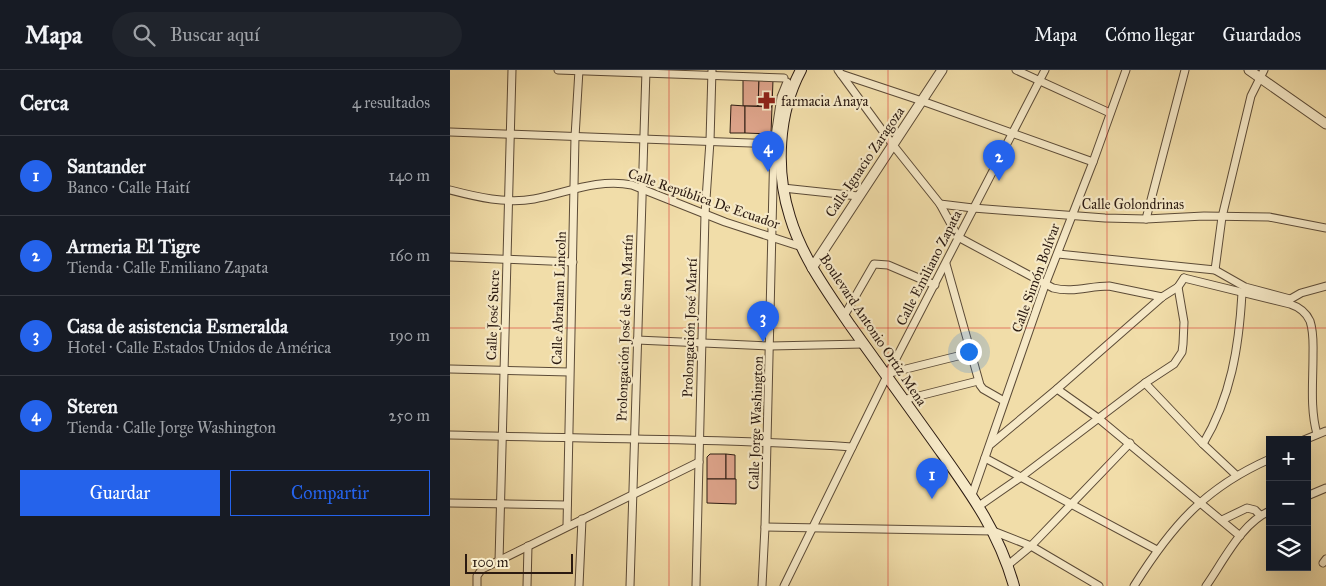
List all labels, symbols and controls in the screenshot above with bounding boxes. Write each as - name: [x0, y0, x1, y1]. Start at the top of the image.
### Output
- search box: [112, 12, 462, 57]
- text: Mapa: [25, 20, 82, 50]
- icon: search: [130, 21, 158, 49]
- text: Buscar aquí: [170, 23, 259, 46]
- text: Mapa: [1034, 24, 1077, 46]
- text: Cómo llegar: [1105, 24, 1195, 46]
- text: Guardados: [1223, 24, 1301, 46]
- text: Cerca: [20, 90, 69, 116]
- pharmacy icon: farmacia Anaya: [757, 91, 777, 111]
- text: 4 resultados: [352, 93, 430, 112]
- place label: farmacia Anaya: [781, 93, 868, 110]
- street label: Calle Ignacio Zaragoza: [822, 104, 908, 220]
- pin: 4: [752, 131, 784, 172]
- pin: 2: [983, 140, 1015, 181]
- text: Santander: [67, 155, 146, 178]
- street label: Calle República De Ecuador: [626, 165, 783, 233]
- text: 1: [33, 166, 39, 185]
- text: 140 m: [389, 166, 430, 185]
- text: Banco · Calle Haití: [67, 178, 190, 197]
- street label: Calle Golondrinas: [1082, 196, 1184, 213]
- street label: Calle Emiliano Zapata: [893, 207, 965, 329]
- street label: Calle Simón Bolívar: [1008, 220, 1064, 335]
- street label: Calle Abraham Lincoln: [548, 230, 570, 365]
- street label: Prolongación José de San Martín: [613, 234, 638, 422]
- text: Armeria El Tigre: [67, 235, 200, 258]
- text: 2: [32, 246, 40, 265]
- text: 160 m: [389, 246, 430, 265]
- street label: Boulevard Antonio Ortiz Mena: [816, 251, 930, 409]
- street label: Prolongación José Martí: [679, 257, 702, 398]
- text: Tienda · Calle Emiliano Zapata: [67, 258, 268, 277]
- street label: Calle José Sucre: [483, 269, 504, 361]
- pin: 3: [747, 301, 779, 342]
- text: Casa de asistencia Esmeralda: [67, 315, 288, 338]
- text: 3: [33, 326, 39, 345]
- text: 190 m: [389, 326, 430, 345]
- text: Hotel · Calle Estados Unidos de América: [67, 338, 331, 357]
- your location: [956, 339, 982, 365]
- street label: Calle Jorge Washington: [745, 355, 768, 490]
- text: Steren: [67, 395, 118, 418]
- text: 4: [32, 406, 40, 425]
- text: 250 m: [389, 406, 430, 425]
- text: Tienda · Calle Jorge Washington: [67, 418, 276, 437]
- map controls: [1266, 436, 1311, 571]
- button: +: [1266, 436, 1311, 481]
- pin: 1: [916, 458, 948, 499]
- button: Guardar: [20, 470, 220, 516]
- button: Compartir: [230, 470, 430, 516]
- button: −: [1266, 481, 1311, 526]
- button: layers: [1266, 526, 1311, 571]
- scale bar: [465, 551, 572, 574]
- text: 100 m: [472, 554, 509, 571]

